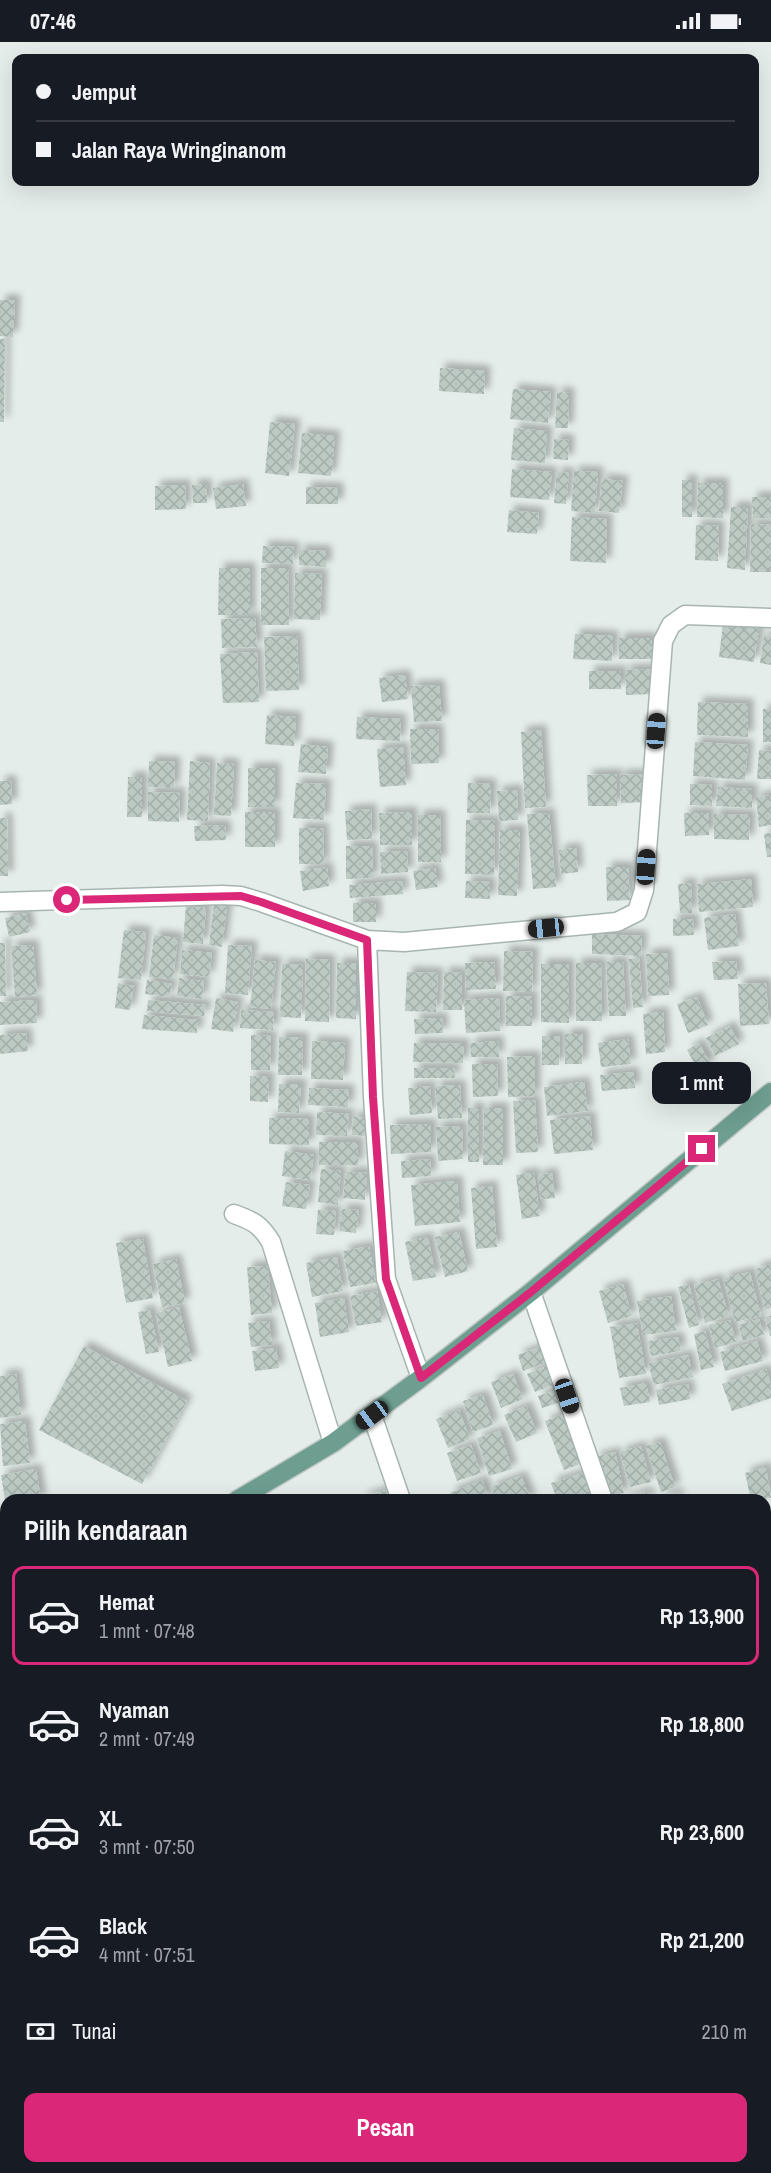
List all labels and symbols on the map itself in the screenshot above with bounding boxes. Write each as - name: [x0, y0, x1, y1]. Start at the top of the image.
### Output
- car: [646, 712, 666, 750]
- car: [636, 848, 656, 886]
- route start: [53, 886, 80, 913]
- car: [527, 917, 565, 939]
- callout: 1 mnt: [652, 1062, 752, 1104]
- route end: [688, 1135, 715, 1162]
- car: [553, 1376, 581, 1416]
- car: [352, 1397, 392, 1433]

